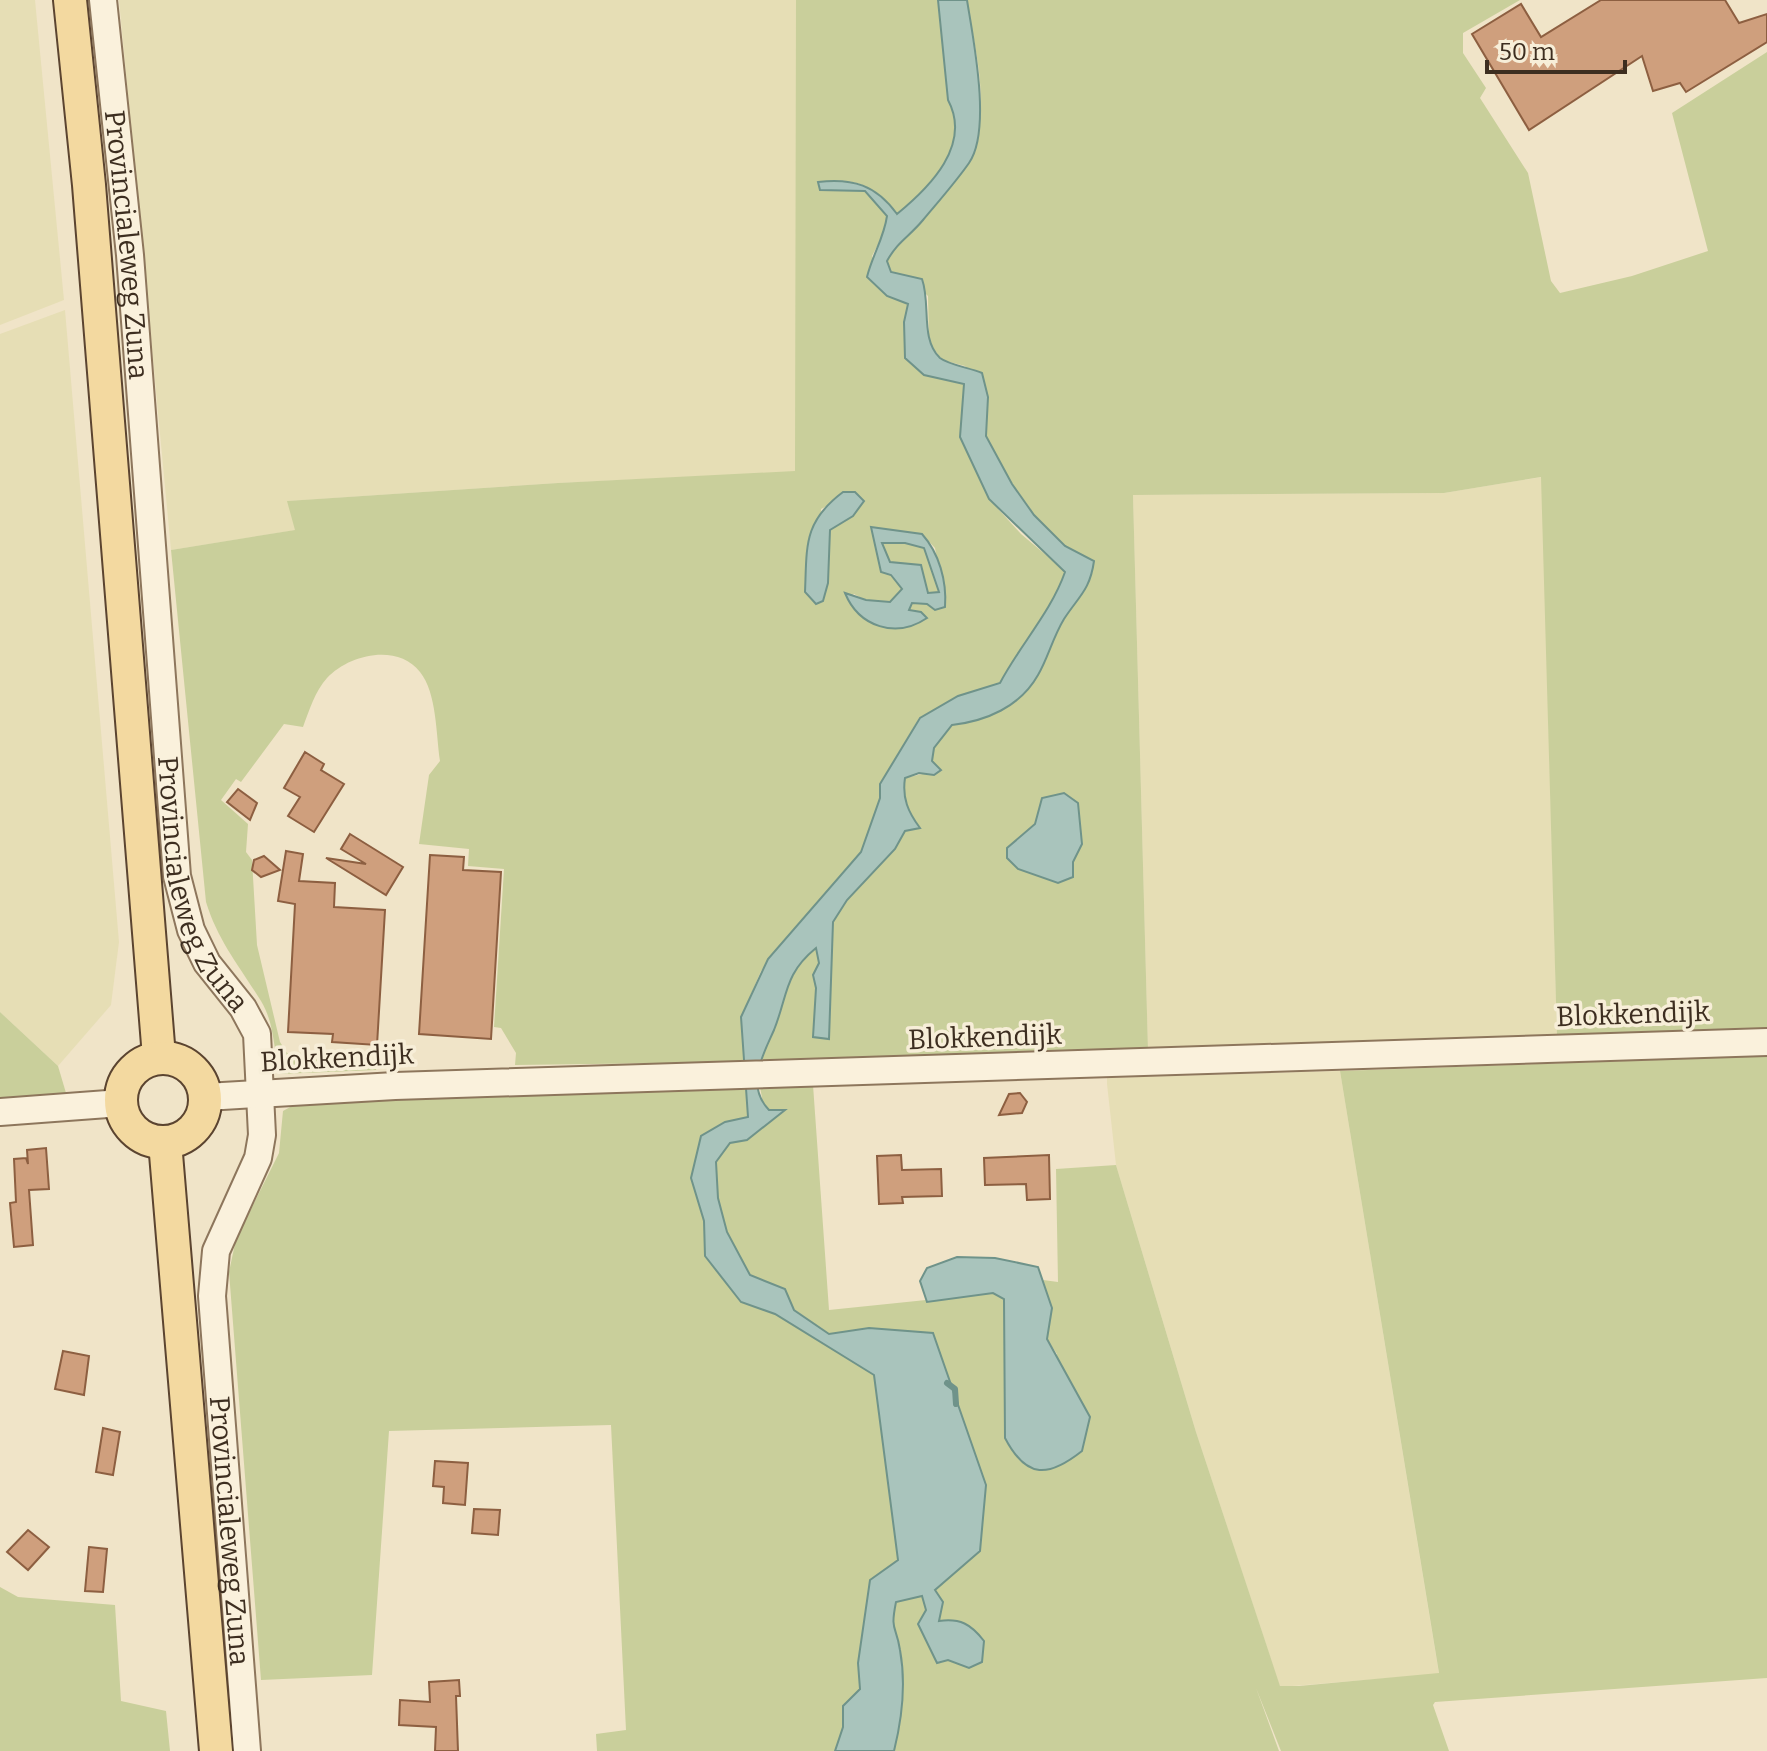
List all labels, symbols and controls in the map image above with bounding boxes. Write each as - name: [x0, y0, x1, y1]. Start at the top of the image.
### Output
- scale bar: [1487, 24, 1625, 74]
- text: 50 m: [1499, 38, 1555, 66]
- street label: Provincialeweg Zuna: [98, 109, 156, 381]
- street label: Provincialeweg Zuna: [151, 755, 256, 1018]
- street label: Blokkendijk: [1556, 995, 1711, 1033]
- street label: Blokkendijk: [908, 1018, 1063, 1056]
- street label: Blokkendijk: [259, 1037, 415, 1078]
- street label: Provincialeweg Zuna: [203, 1395, 257, 1667]

